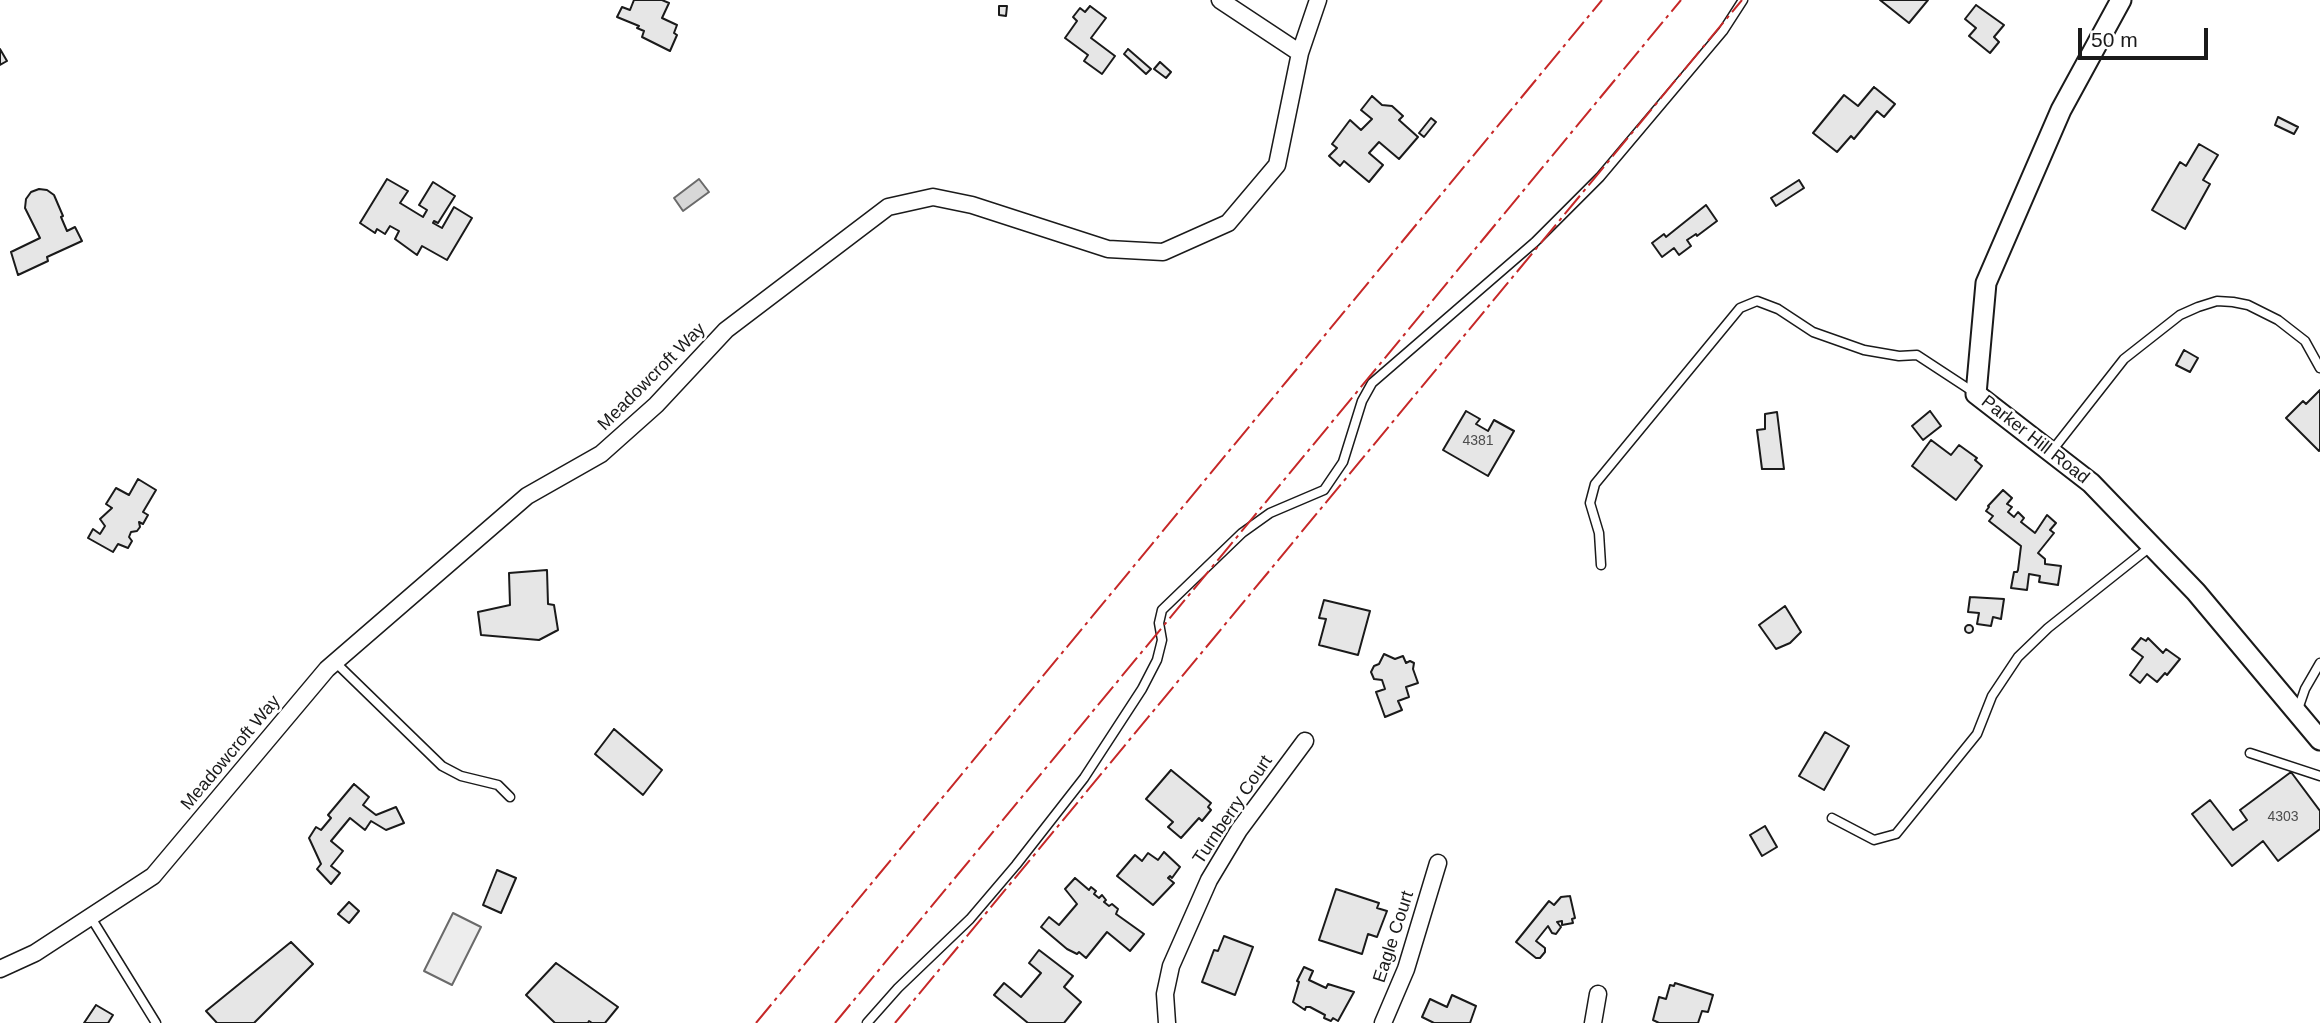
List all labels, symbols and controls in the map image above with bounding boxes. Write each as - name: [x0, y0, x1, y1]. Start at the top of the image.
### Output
- scale bar: [2082, 14, 2212, 58]
- text: 50 m: [2091, 28, 2138, 51]
- street label: Meadowcroft Way: [594, 319, 710, 435]
- street label: Parker Hill Road: [1977, 391, 2093, 489]
- house number: 4381: [1462, 433, 1494, 449]
- street label: Meadowcroft Way: [177, 691, 285, 815]
- street label: Turnberry Court: [1189, 752, 1277, 868]
- house number: 4303: [2267, 809, 2299, 825]
- street label: Eagle Court: [1369, 888, 1419, 986]

